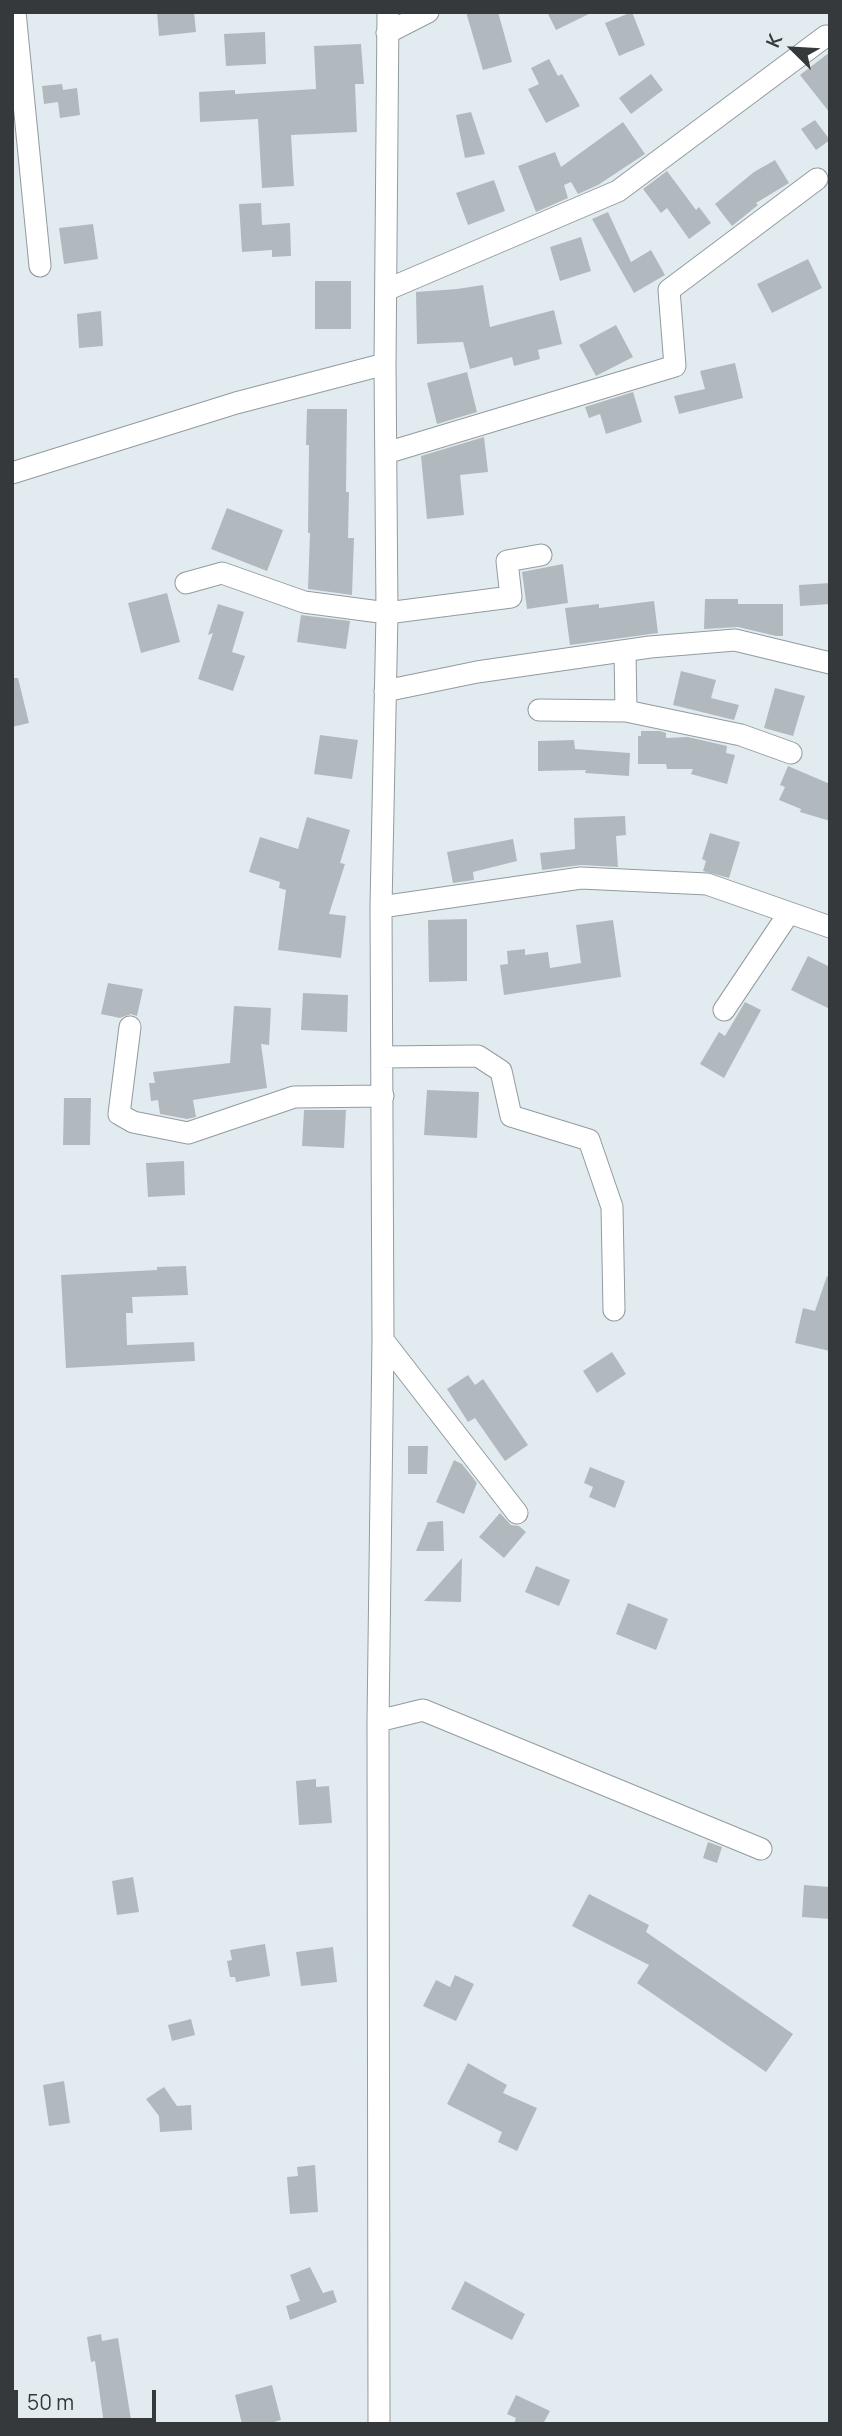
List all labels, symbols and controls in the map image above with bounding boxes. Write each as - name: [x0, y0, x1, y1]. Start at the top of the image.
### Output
- north arrow: [758, 14, 828, 84]
- text: K: [759, 30, 788, 51]
- scale bar: [18, 2376, 159, 2420]
- text: 50 m: [27, 2388, 74, 2416]

